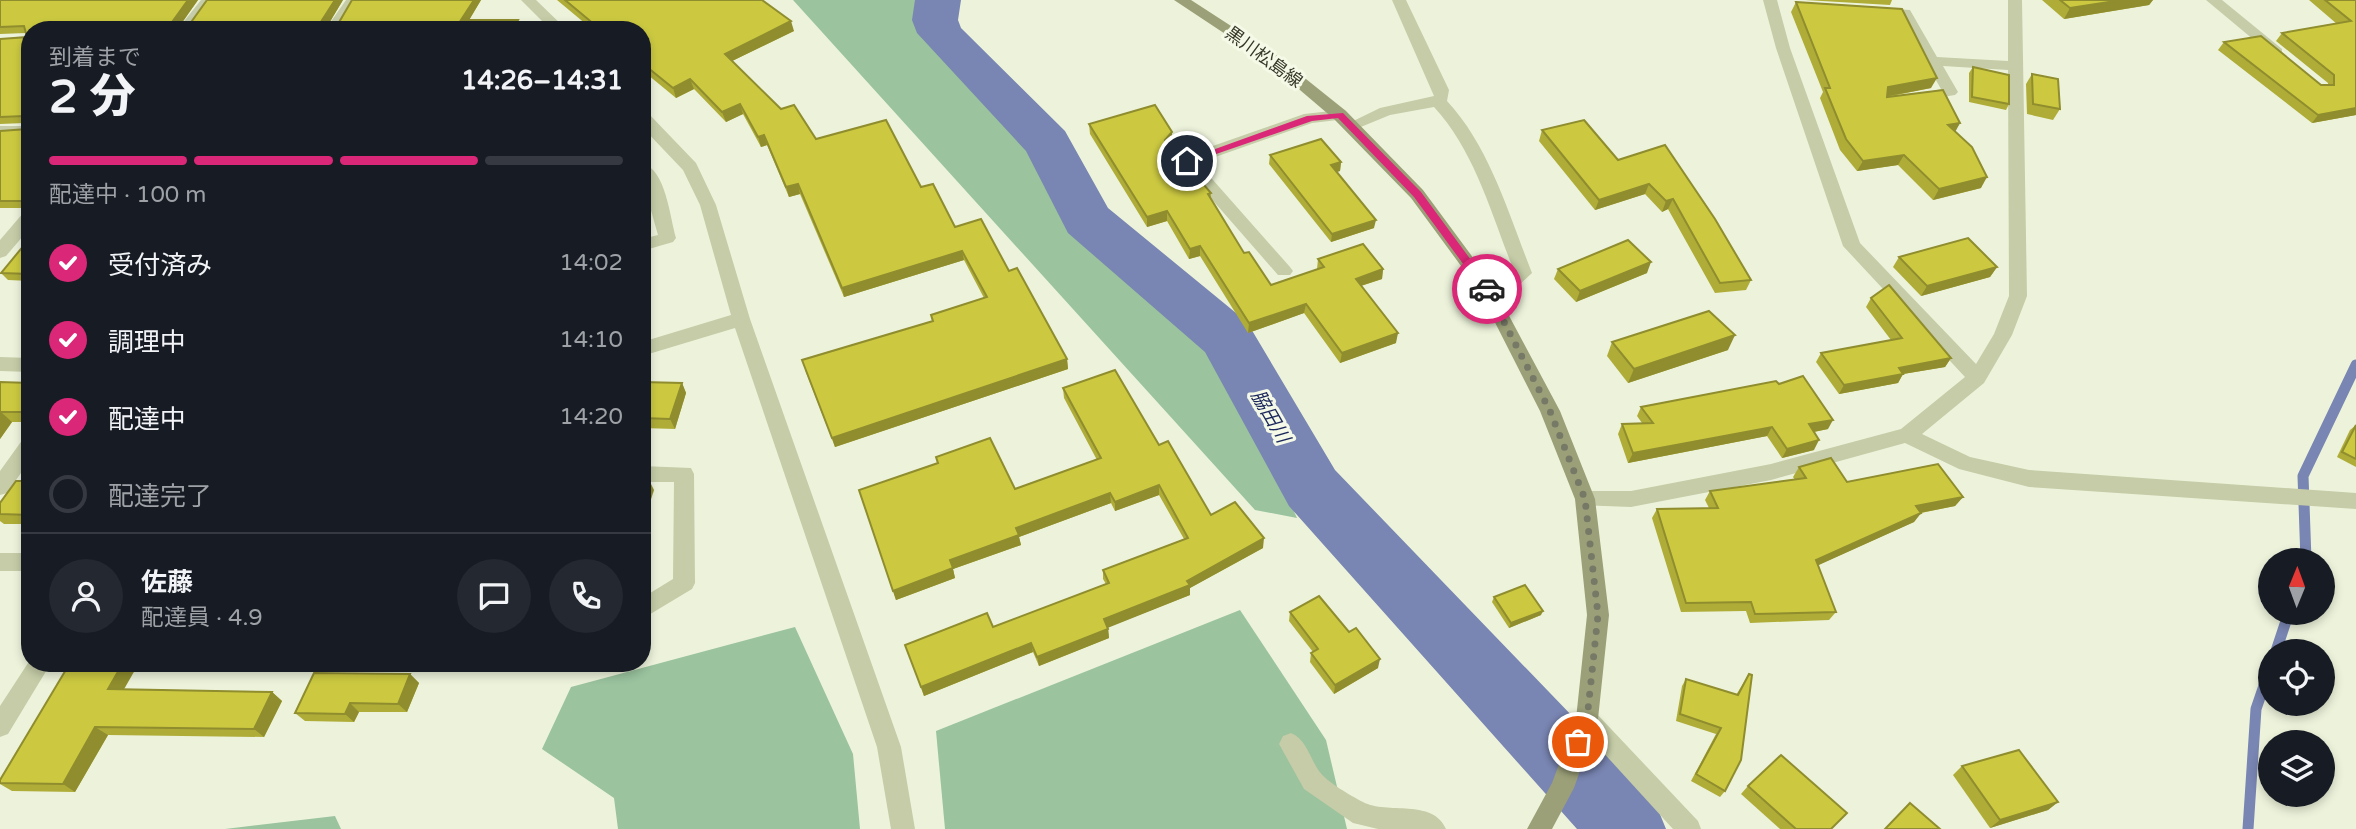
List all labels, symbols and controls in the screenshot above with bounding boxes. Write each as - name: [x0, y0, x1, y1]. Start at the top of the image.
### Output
- street label: 黒川松島線: [1221, 22, 1307, 92]
- text: 到着まで: [49, 44, 141, 72]
- text: 14:26–14:31: [461, 65, 623, 96]
- text: 2 分: [49, 70, 136, 125]
- pin: [1157, 131, 1217, 191]
- icon: home: [1168, 142, 1206, 180]
- text: 配達中 · 100 m: [49, 181, 206, 209]
- icon: check: [49, 244, 87, 282]
- text: 14:02: [559, 249, 623, 277]
- text: 受付済み: [108, 250, 212, 281]
- courier: [1452, 254, 1522, 324]
- icon: car: [1468, 270, 1506, 308]
- icon: check: [49, 321, 87, 359]
- text: 14:10: [559, 326, 623, 354]
- text: 調理中: [108, 327, 186, 358]
- water label: 脇田川: [1246, 386, 1295, 448]
- icon: check: [49, 398, 87, 436]
- text: 14:20: [559, 403, 623, 431]
- text: 配達中: [108, 404, 186, 435]
- text: 配達完了: [108, 481, 212, 512]
- north arrow: [2258, 548, 2334, 625]
- map controls: [2258, 548, 2335, 807]
- button: person: [49, 559, 123, 633]
- button: chat: [457, 559, 531, 633]
- button: phone: [549, 559, 623, 633]
- text: 佐藤: [141, 567, 193, 598]
- text: 配達員 · 4.9: [141, 604, 263, 632]
- button: locate: [2258, 639, 2335, 716]
- pin: [1548, 712, 1608, 772]
- icon: bag: [1559, 723, 1597, 761]
- button: layers: [2258, 730, 2335, 807]

